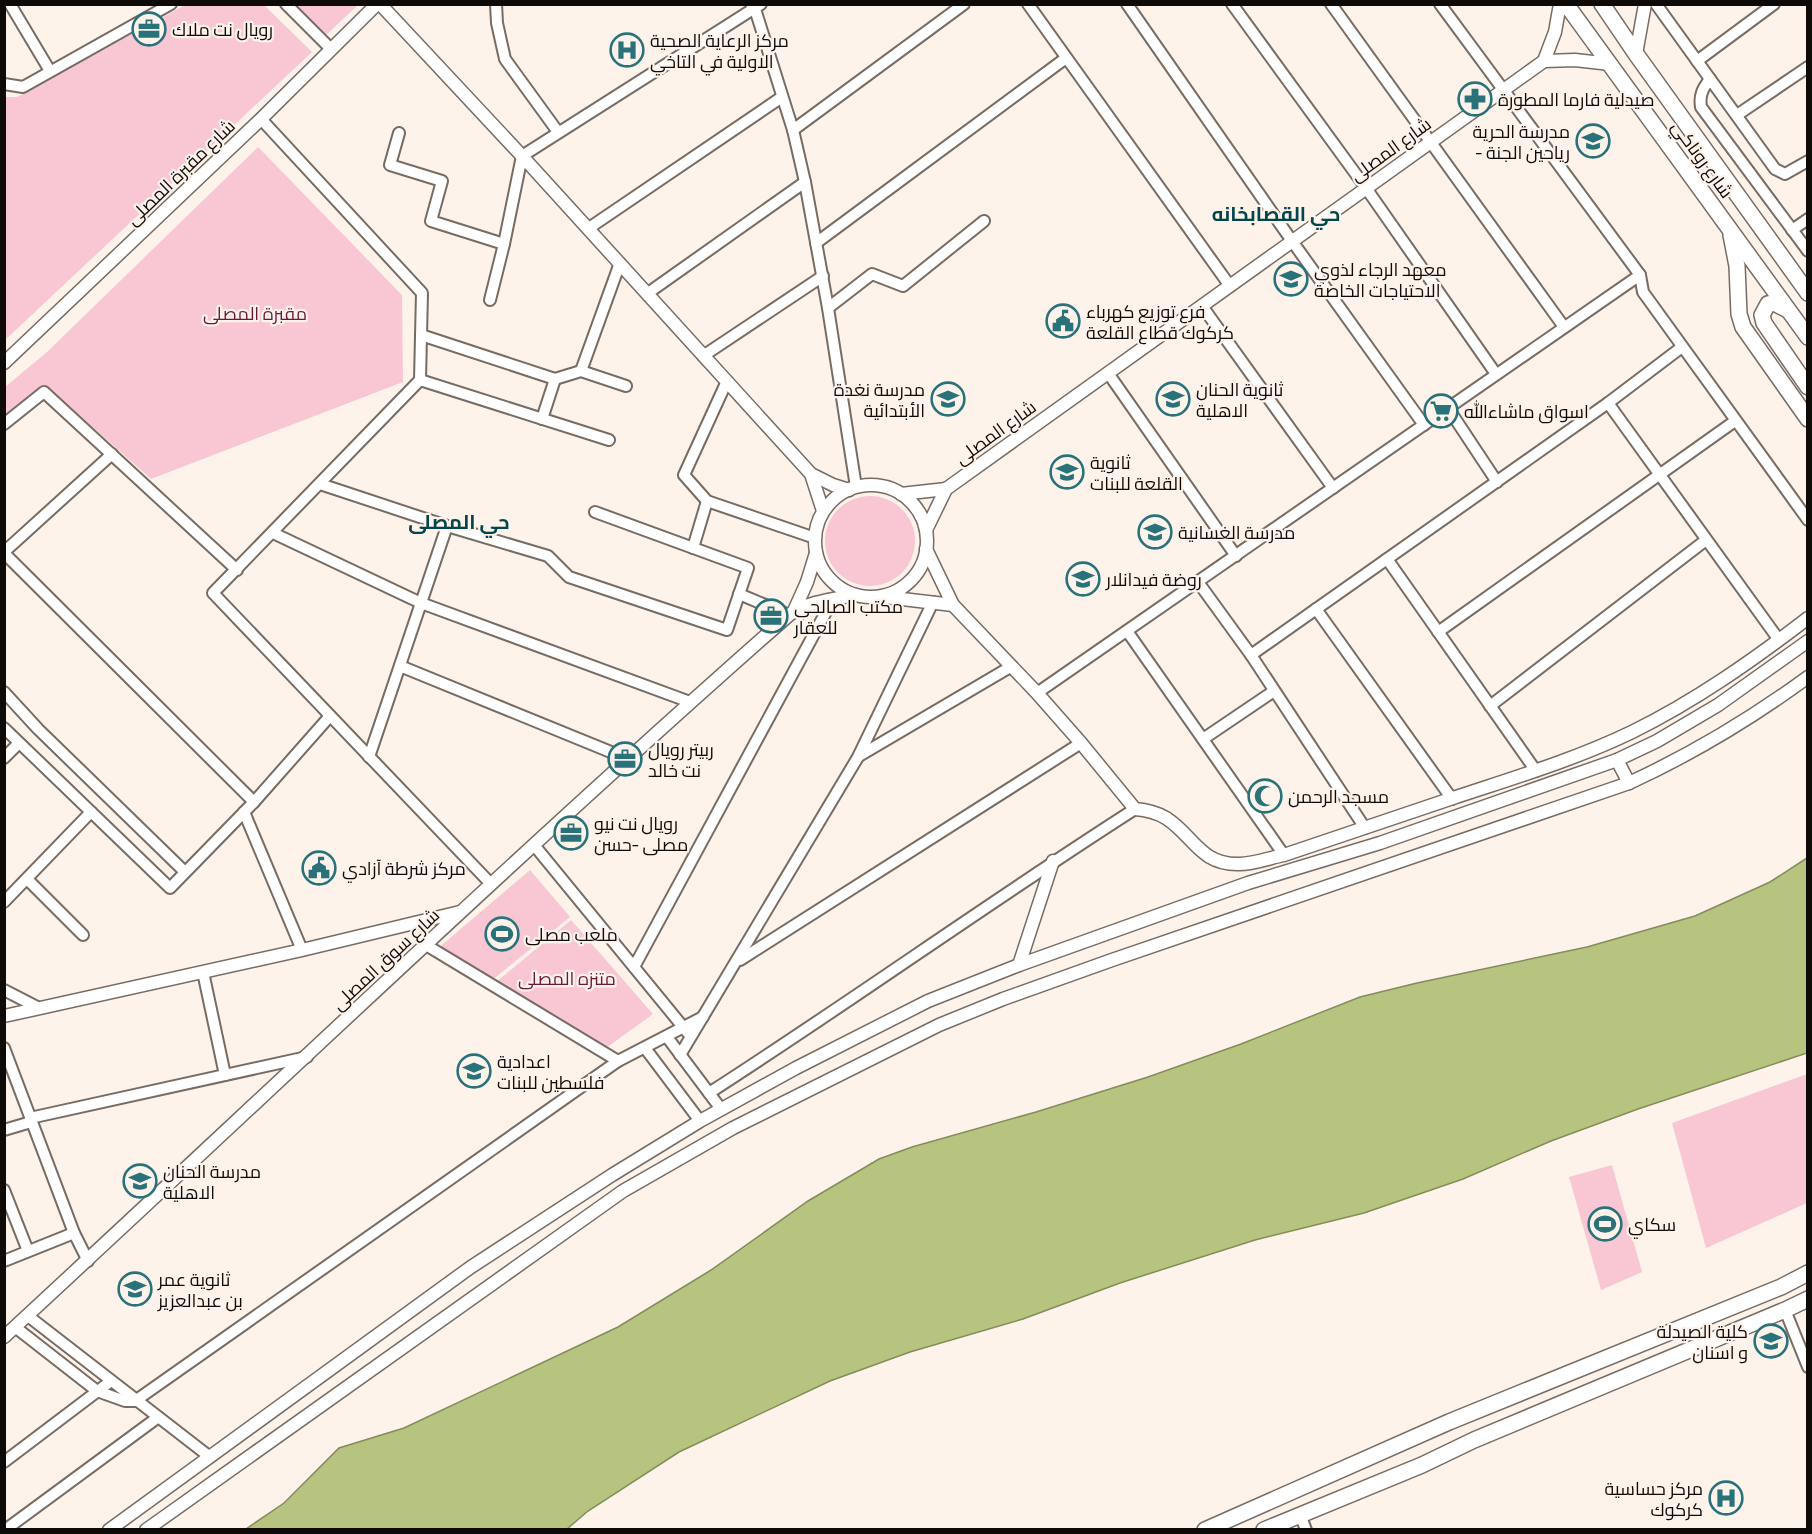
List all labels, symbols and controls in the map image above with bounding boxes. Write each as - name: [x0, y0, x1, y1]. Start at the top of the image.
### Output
- office icon: رويال نت ملاك: [131, 11, 167, 47]
- place label: رويال نت ملاك: [172, 18, 273, 41]
- place label: مركز الرعاية الصحية الاولية في التاخي: [650, 29, 789, 76]
- hospital icon: مركز الرعاية الصحية الاولية في التاخي: [609, 32, 645, 68]
- pharmacy icon: صيدلية فارما المطورة: [1457, 81, 1493, 117]
- place label: صيدلية فارما المطورة: [1498, 88, 1654, 111]
- street label: شارع المصلى: [1345, 112, 1436, 187]
- street label: شارع مقبرة المصلى: [121, 115, 240, 231]
- street label: شارع روناكي: [1664, 116, 1738, 204]
- place label: مدرسة الحرية - رياحين الجنة: [1472, 120, 1570, 164]
- school or university icon: مدرسة الحرية - رياحين الجنة: [1575, 123, 1611, 159]
- district label: حي القصابخانه: [1212, 201, 1340, 230]
- place label: معهد الرجاء لذوي الاحتياجات الخاصة: [1314, 258, 1447, 301]
- school or university icon: معهد الرجاء لذوي الاحتياجات الخاصة: [1273, 261, 1309, 297]
- place label: فرع توزيع كهرباء كركوك قطاع القلعة: [1086, 300, 1234, 345]
- park label: مقبرة المصلى: [203, 302, 307, 325]
- public building icon: فرع توزيع كهرباء كركوك قطاع القلعة: [1045, 303, 1081, 339]
- place label: مدرسة نغدة الأبتدائية: [834, 378, 925, 421]
- place label: ثانوية الحنان الاهلية: [1196, 378, 1284, 421]
- school or university icon: مدرسة نغدة الأبتدائية: [930, 381, 966, 417]
- school or university icon: ثانوية الحنان الاهلية: [1155, 381, 1191, 417]
- supermarket icon: اسواق ماشاءالله: [1423, 393, 1459, 429]
- street label: شارع المصلى: [950, 395, 1041, 470]
- place label: اسواق ماشاءالله: [1464, 400, 1589, 424]
- place label: ثانوية القلعة للبنات: [1090, 451, 1183, 494]
- school or university icon: ثانوية القلعة للبنات: [1049, 454, 1085, 490]
- district label: حي المصلى: [408, 509, 510, 538]
- school or university icon: مدرسة الغسانية: [1137, 514, 1173, 550]
- place label: مدرسة الغسانية: [1178, 521, 1295, 544]
- school or university icon: روضة فيدانلار: [1065, 561, 1101, 597]
- place label: روضة فيدانلار: [1105, 568, 1202, 591]
- place label: مكتب الصالحي للعقار: [793, 595, 903, 639]
- office icon: مكتب الصالحي للعقار: [753, 598, 789, 634]
- place label: ربيتر رويال نت خالد: [648, 738, 714, 781]
- office icon: ربيتر رويال نت خالد: [607, 741, 643, 777]
- mosque icon: مسجد الرحمن: [1247, 778, 1283, 814]
- place label: مسجد الرحمن: [1288, 785, 1389, 808]
- place label: رويال نت نيو مصلى -حسن: [594, 812, 688, 856]
- office icon: رويال نت نيو مصلى -حسن: [553, 815, 589, 851]
- public building icon: مركز شرطة آزادي: [301, 850, 337, 886]
- place label: مركز شرطة آزادي: [342, 857, 466, 883]
- street label: شارع سوق المصلى: [327, 904, 445, 1016]
- sports icon: ملعب مصلى: [484, 916, 520, 952]
- place label: ملعب مصلى: [525, 923, 618, 946]
- park label: متنزه المصلى: [518, 967, 616, 990]
- place label: اعدادية فلسطين للبنات: [497, 1050, 604, 1094]
- school or university icon: اعدادية فلسطين للبنات: [456, 1053, 492, 1089]
- place label: مدرسة الحنان الاهلية: [163, 1160, 261, 1203]
- school or university icon: مدرسة الحنان الاهلية: [122, 1163, 158, 1199]
- sports icon: سكاي: [1587, 1206, 1623, 1242]
- place label: سكاي: [1628, 1213, 1676, 1239]
- place label: ثانوية عمر بن عبدالعزيز: [157, 1268, 243, 1312]
- school or university icon: ثانوية عمر بن عبدالعزيز: [117, 1271, 153, 1307]
- place label: كلية الصيدلة و اسنان: [1657, 1320, 1748, 1364]
- school or university icon: كلية الصيدلة و اسنان: [1753, 1323, 1789, 1359]
- place label: مركز حساسية كركوك: [1604, 1477, 1703, 1521]
- hospital icon: مركز حساسية كركوك: [1708, 1480, 1744, 1516]

